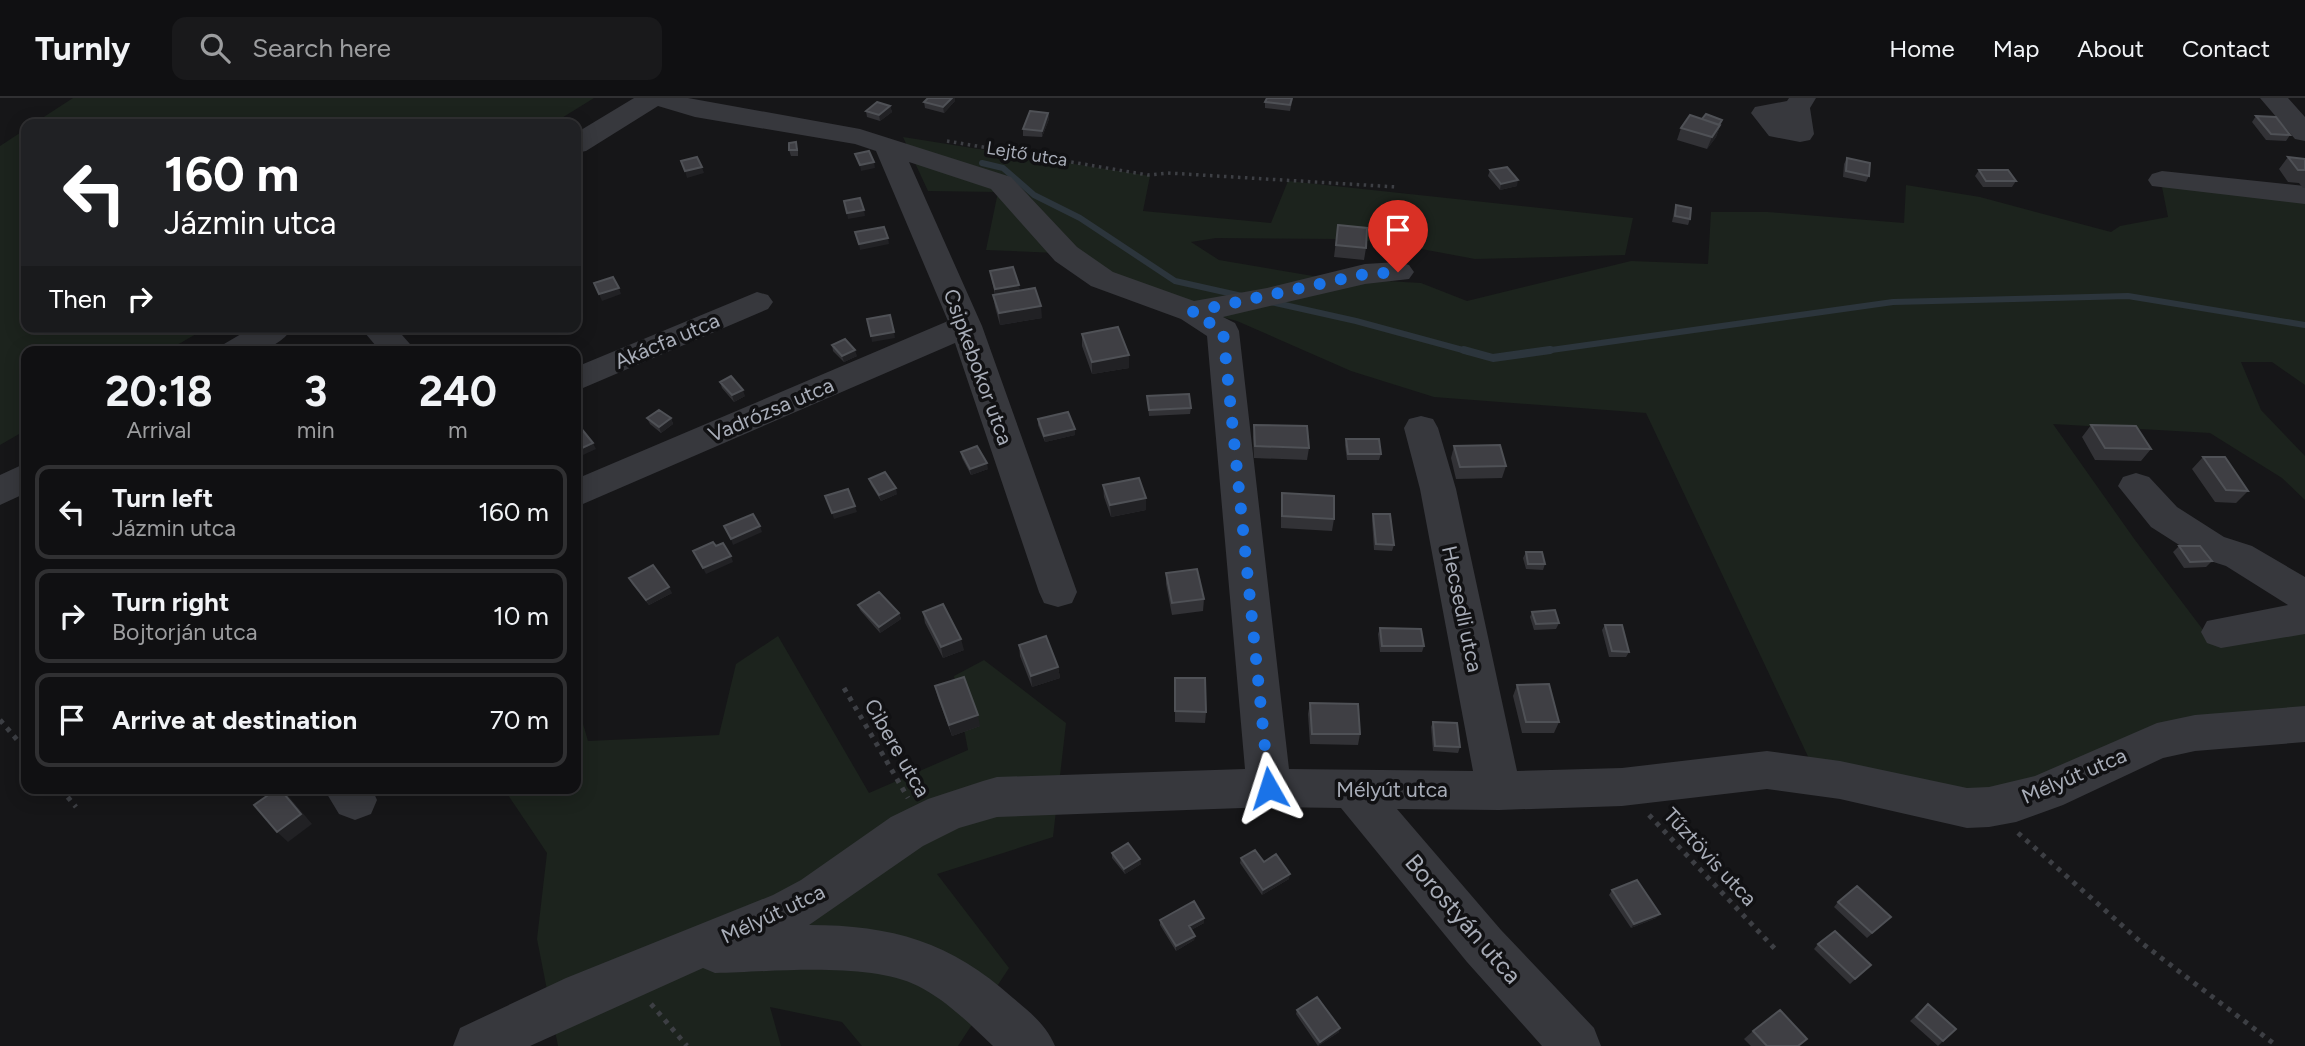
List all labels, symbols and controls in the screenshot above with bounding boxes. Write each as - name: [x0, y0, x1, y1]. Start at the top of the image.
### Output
- search box: [172, 17, 662, 80]
- text: Turnly: [35, 29, 130, 68]
- icon: search: [196, 29, 234, 67]
- text: Search here: [252, 32, 391, 64]
- text: Home: [1889, 34, 1955, 63]
- text: Map: [1993, 34, 2039, 63]
- text: About: [2077, 34, 2144, 63]
- text: Contact: [2182, 34, 2270, 63]
- street label: Lejtő utca: [985, 137, 1069, 171]
- text: 160 m: [164, 144, 299, 203]
- icon: left: [49, 147, 140, 238]
- pin: [1368, 200, 1428, 272]
- text: Jázmin utca: [164, 204, 336, 242]
- icon: arrive: [1379, 211, 1417, 249]
- icon: right: [121, 280, 159, 318]
- text: Then: [49, 283, 107, 315]
- street label: Csipkebokor utca: [939, 285, 1018, 448]
- street label: Akácfa utca: [611, 307, 723, 374]
- text: 20:18: [105, 366, 213, 417]
- text: 3: [304, 366, 327, 417]
- text: 240: [419, 366, 497, 417]
- street label: Vadrózsa utca: [704, 372, 837, 447]
- text: Arrival: [126, 416, 191, 444]
- text: min: [297, 416, 335, 444]
- text: m: [448, 416, 468, 444]
- text: Turn left: [112, 482, 213, 514]
- icon: left: [53, 493, 91, 531]
- text: 160 m: [478, 496, 549, 528]
- text: Jázmin utca: [112, 514, 236, 542]
- street label: Hecsedli utca: [1437, 543, 1488, 674]
- text: Turn right: [112, 586, 229, 618]
- icon: right: [53, 597, 91, 635]
- text: 10 m: [493, 600, 549, 632]
- text: Bojtorján utca: [112, 618, 257, 646]
- street label: Cibere utca: [859, 694, 936, 801]
- icon: arrive: [53, 701, 91, 739]
- text: Arrive at destination: [112, 704, 357, 736]
- text: 70 m: [490, 704, 549, 736]
- street label: Mélyút utca: [2018, 742, 2130, 809]
- position arrow: [1232, 751, 1306, 825]
- street label: Mélyút utca: [1336, 777, 1448, 802]
- street label: Tűztövis utca: [1659, 802, 1762, 911]
- street label: Borostyán utca: [1399, 848, 1528, 989]
- street label: Mélyút utca: [717, 879, 829, 948]

